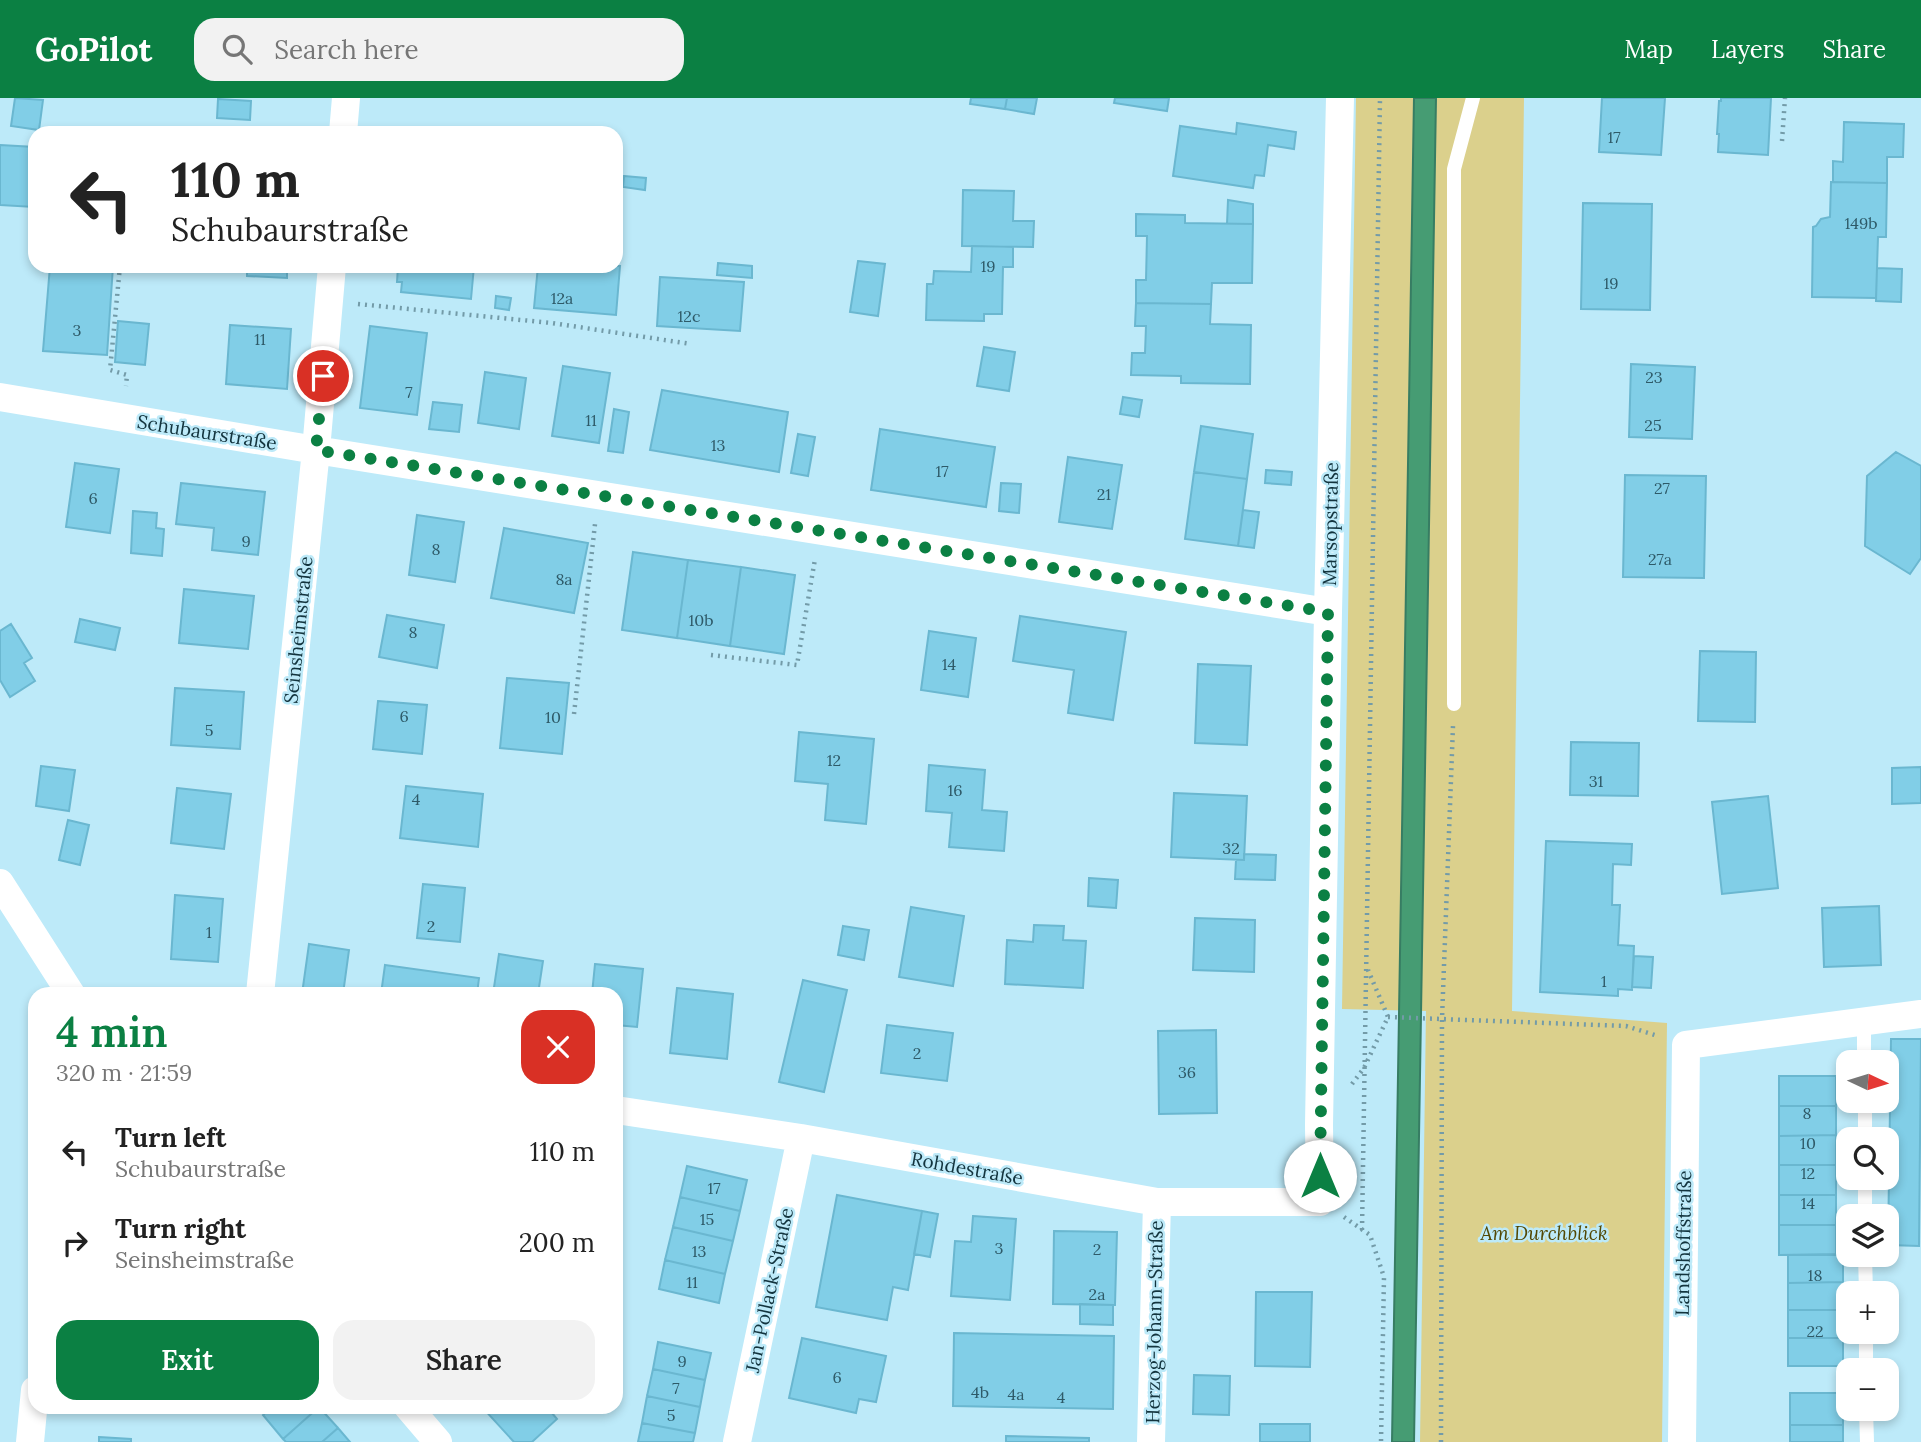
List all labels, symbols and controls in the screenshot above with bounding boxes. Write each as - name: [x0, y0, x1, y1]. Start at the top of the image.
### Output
- search box: [194, 18, 684, 81]
- text: GoPilot: [35, 28, 152, 70]
- icon: search: [218, 30, 256, 68]
- text: Search here: [274, 33, 419, 66]
- text: Map: [1624, 34, 1673, 65]
- text: Layers: [1711, 34, 1784, 65]
- text: Share: [1822, 34, 1886, 65]
- house number: 17: [1607, 127, 1621, 147]
- text: 110 m: [171, 148, 300, 210]
- icon: left: [56, 154, 147, 245]
- text: Schubaurstraße: [171, 209, 409, 250]
- house number: 149b: [1844, 213, 1878, 233]
- house number: 19: [980, 256, 996, 276]
- house number: 19: [1603, 273, 1619, 293]
- house number: 12a: [551, 288, 573, 308]
- house number: 12c: [678, 306, 700, 326]
- house number: 3: [73, 320, 82, 340]
- house number: 11: [254, 329, 266, 349]
- pin: [293, 346, 353, 406]
- icon: arrive: [304, 357, 342, 395]
- house number: 23: [1645, 367, 1663, 387]
- house number: 7: [405, 382, 413, 402]
- street label: Schubaurstraße: [135, 409, 279, 455]
- house number: 11: [585, 410, 597, 430]
- house number: 25: [1644, 415, 1662, 435]
- house number: 13: [711, 435, 725, 455]
- house number: 17: [935, 461, 949, 481]
- street label: Marsopstraße: [1317, 462, 1343, 586]
- house number: 27: [1654, 478, 1671, 498]
- house number: 21: [1097, 484, 1111, 504]
- house number: 6: [88, 488, 98, 508]
- house number: 9: [241, 531, 251, 551]
- house number: 8: [432, 539, 441, 559]
- house number: 27a: [1648, 549, 1672, 569]
- street label: Seinsheimstraße: [278, 555, 318, 705]
- house number: 8a: [555, 569, 573, 589]
- house number: 10b: [688, 610, 714, 630]
- house number: 8: [409, 622, 418, 642]
- house number: 14: [942, 654, 957, 674]
- house number: 6: [399, 706, 409, 726]
- house number: 10: [545, 707, 561, 727]
- house number: 5: [205, 720, 213, 740]
- house number: 12: [827, 750, 841, 770]
- house number: 31: [1589, 771, 1604, 791]
- house number: 16: [947, 780, 963, 800]
- house number: 4: [412, 789, 421, 809]
- house number: 32: [1222, 838, 1240, 858]
- house number: 2: [427, 916, 435, 936]
- house number: 1: [206, 922, 212, 942]
- house number: 1: [1601, 971, 1607, 991]
- text: 4 min: [56, 1005, 168, 1059]
- button: close: [521, 1010, 595, 1084]
- house number: 2: [913, 1043, 921, 1063]
- north arrow: [1836, 1050, 1899, 1113]
- map controls: [1836, 1050, 1899, 1421]
- text: 320 m · 21:59: [56, 1058, 192, 1087]
- house number: 36: [1178, 1062, 1196, 1082]
- house number: 8: [1803, 1103, 1812, 1123]
- text: Turn left: [115, 1121, 226, 1154]
- button: search: [1836, 1127, 1899, 1190]
- icon: left: [56, 1133, 94, 1171]
- house number: 10: [1800, 1133, 1816, 1153]
- text: 110 m: [530, 1135, 595, 1168]
- position arrow: [1283, 1139, 1357, 1213]
- street label: Rohdestraße: [909, 1146, 1025, 1190]
- text: Schubaurstraße: [115, 1154, 286, 1183]
- house number: 12: [1801, 1163, 1815, 1183]
- street label: Landshoffstraße: [1670, 1170, 1696, 1316]
- house number: 17: [707, 1178, 721, 1198]
- house number: 14: [1801, 1193, 1816, 1213]
- button: layers: [1836, 1204, 1899, 1267]
- street label: Jan-Pollack-Straße: [740, 1205, 798, 1376]
- house number: 15: [700, 1209, 714, 1229]
- text: Turn right: [115, 1212, 246, 1245]
- street label: Herzog-Johann-Straße: [1140, 1220, 1168, 1424]
- park label: Am Durchblick: [1479, 1221, 1608, 1245]
- icon: right: [56, 1224, 94, 1262]
- text: 200 m: [519, 1226, 595, 1259]
- house number: 3: [995, 1238, 1004, 1258]
- house number: 2: [1093, 1239, 1101, 1259]
- house number: 13: [692, 1241, 706, 1261]
- text: Seinsheimstraße: [115, 1245, 294, 1274]
- house number: 18: [1808, 1265, 1822, 1285]
- house number: 11: [686, 1272, 698, 1292]
- button: +: [1836, 1281, 1899, 1344]
- house number: 2a: [1089, 1284, 1105, 1304]
- button: Exit: [56, 1320, 319, 1400]
- button: Share: [333, 1320, 595, 1400]
- house number: 22: [1806, 1321, 1824, 1341]
- house number: 9: [677, 1351, 687, 1371]
- button: −: [1836, 1358, 1899, 1421]
- house number: 6: [832, 1367, 842, 1387]
- house number: 7: [672, 1378, 680, 1398]
- house number: 4b: [971, 1382, 989, 1402]
- house number: 4a: [1008, 1384, 1024, 1404]
- house number: 4: [1057, 1387, 1066, 1407]
- house number: 5: [667, 1405, 675, 1425]

